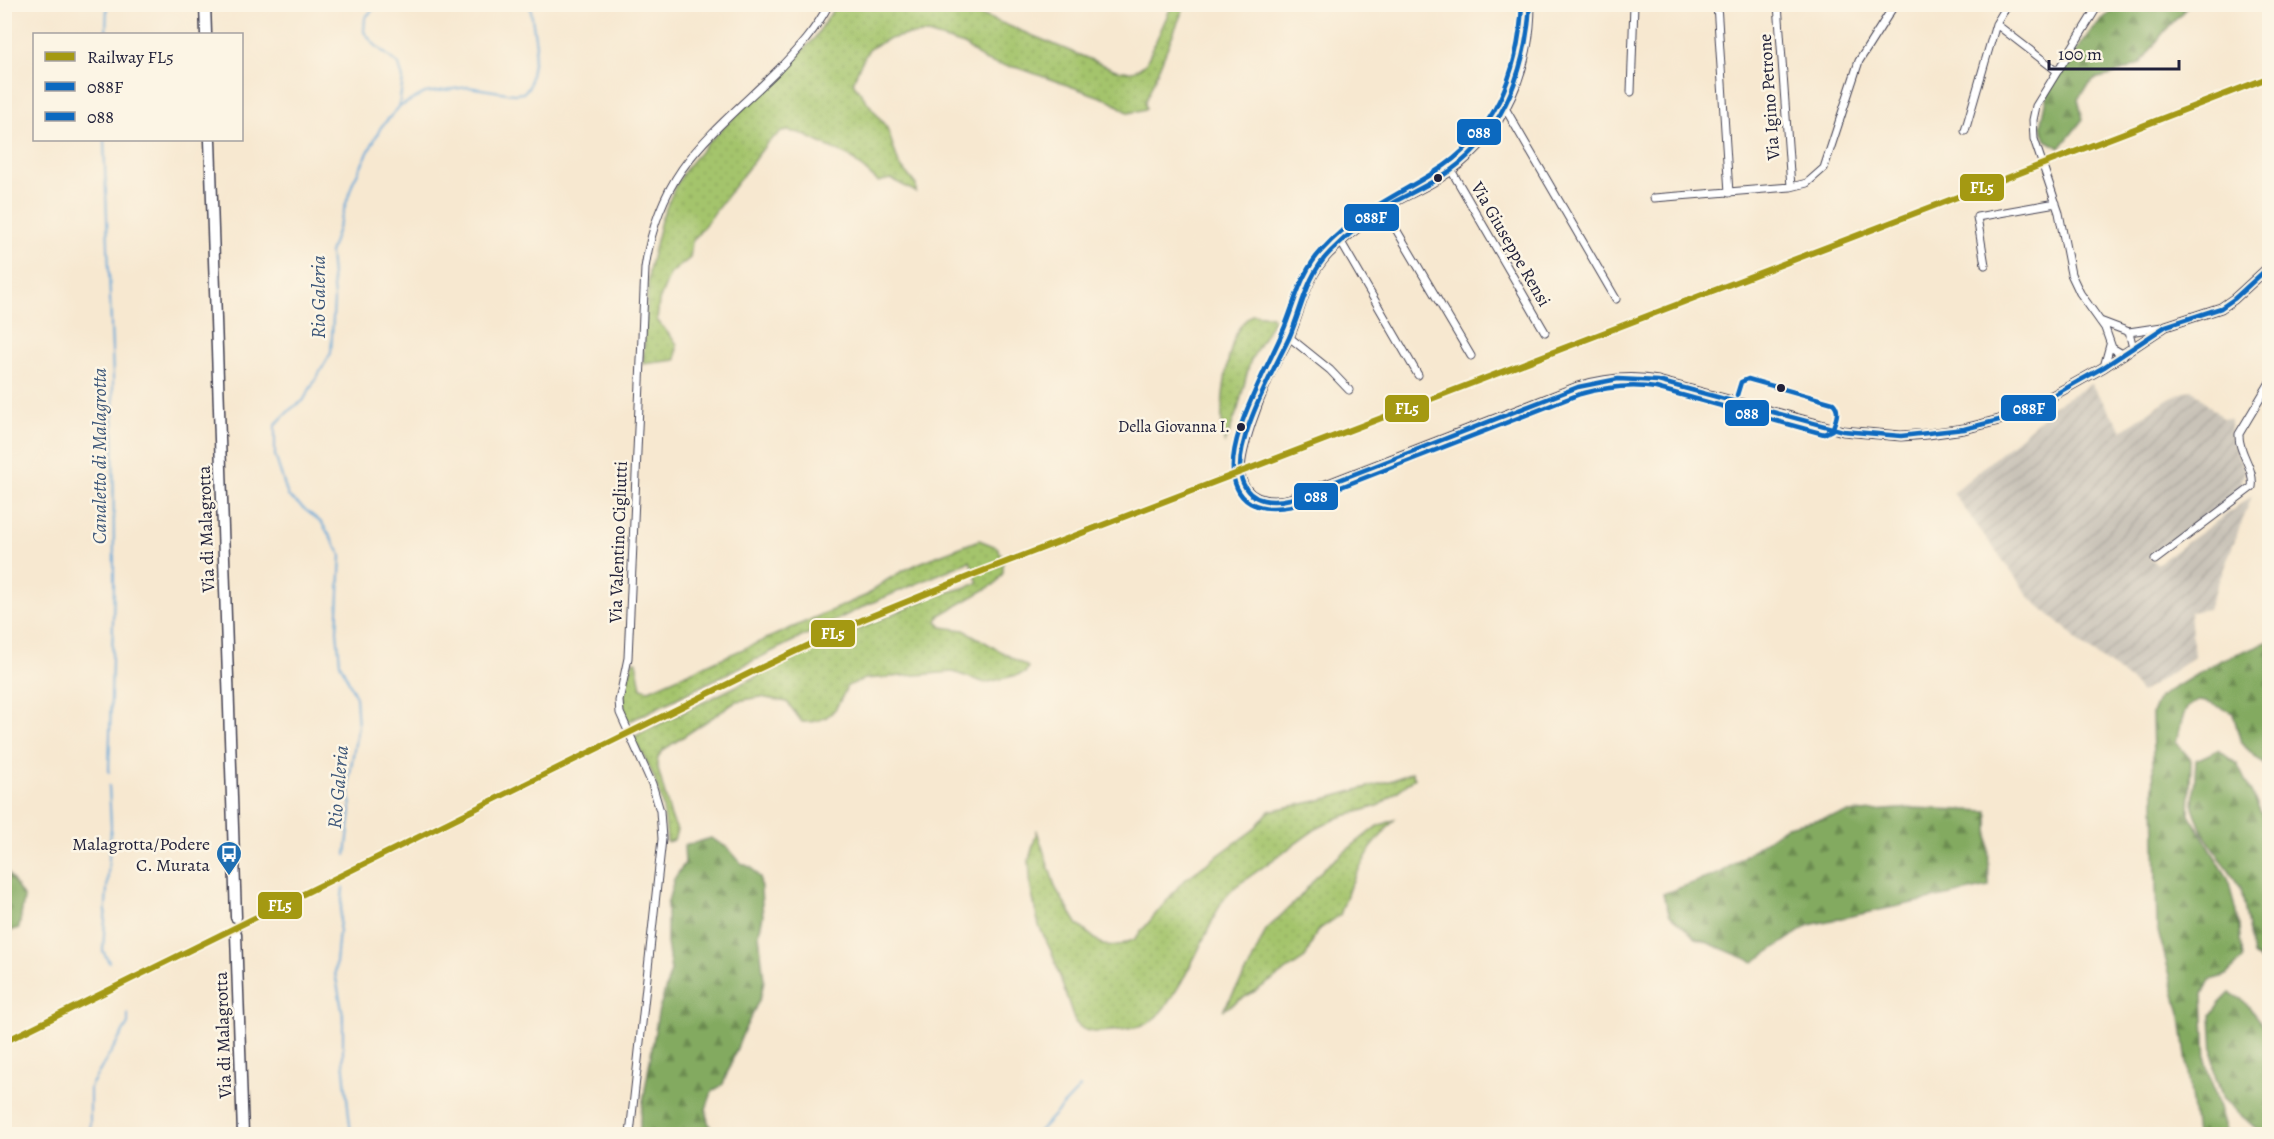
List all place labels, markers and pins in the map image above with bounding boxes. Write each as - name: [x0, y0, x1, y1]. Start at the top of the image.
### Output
- unlabelled marker: [1432, 172, 1444, 184]
- unlabelled marker: [1775, 382, 1787, 394]
- place label: Della Giovanna I.: [1118, 416, 1230, 438]
- marker: Della Giovanna I.: [1235, 421, 1247, 433]
- place label: Malagrotta/Podere C. Murata: [72, 832, 211, 877]
- bus stop icon: Malagrotta/Podere C. Murata: [214, 839, 244, 877]

